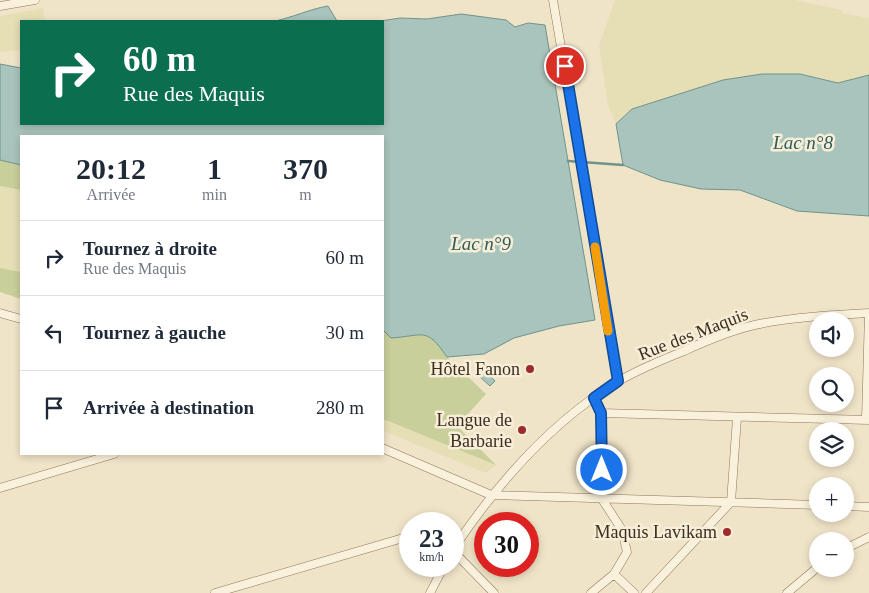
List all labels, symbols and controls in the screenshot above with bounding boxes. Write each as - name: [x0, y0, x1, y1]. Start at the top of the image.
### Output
- icon: right: [40, 40, 105, 105]
- text: 60 m: [123, 40, 196, 79]
- pin: [544, 45, 586, 87]
- icon: arrive: [551, 52, 579, 80]
- text: Rue des Maquis: [123, 81, 265, 106]
- water label: Lac n°8: [772, 132, 833, 153]
- text: 20:12: [76, 152, 146, 185]
- text: 1: [207, 152, 222, 185]
- text: 370: [283, 152, 328, 185]
- text: Arrivée: [87, 186, 135, 203]
- text: min: [202, 186, 227, 203]
- text: m: [299, 186, 312, 203]
- water label: Lac n°9: [450, 233, 511, 254]
- text: Tournez à droite: [83, 238, 217, 259]
- icon: right: [40, 244, 68, 272]
- text: 60 m: [325, 247, 364, 268]
- text: Rue des Maquis: [83, 260, 186, 277]
- street label: Rue des Maquis: [635, 304, 751, 364]
- map controls: [809, 312, 854, 577]
- button: sound: [809, 312, 854, 357]
- icon: left: [40, 319, 68, 347]
- text: Tournez à gauche: [83, 322, 226, 343]
- text: 30 m: [325, 322, 364, 343]
- place label: Hôtel Fanon: [431, 359, 520, 379]
- marker: Hôtel Fanon: [524, 363, 536, 375]
- button: search: [809, 367, 854, 412]
- icon: arrive: [40, 394, 68, 422]
- text: Arrivée à destination: [83, 397, 254, 418]
- text: 280 m: [316, 397, 364, 418]
- place label: Langue de Barbarie: [437, 410, 512, 451]
- button: layers: [809, 422, 854, 467]
- marker: Langue de Barbarie: [516, 424, 528, 436]
- position arrow: [575, 443, 627, 495]
- button: +: [809, 477, 854, 522]
- speed limit sign: 30: [474, 512, 539, 577]
- place label: Maquis Lavikam: [595, 522, 717, 542]
- text: 23: [419, 525, 444, 552]
- marker: Maquis Lavikam: [721, 526, 733, 538]
- button: −: [809, 532, 854, 577]
- text: km/h: [419, 550, 444, 564]

